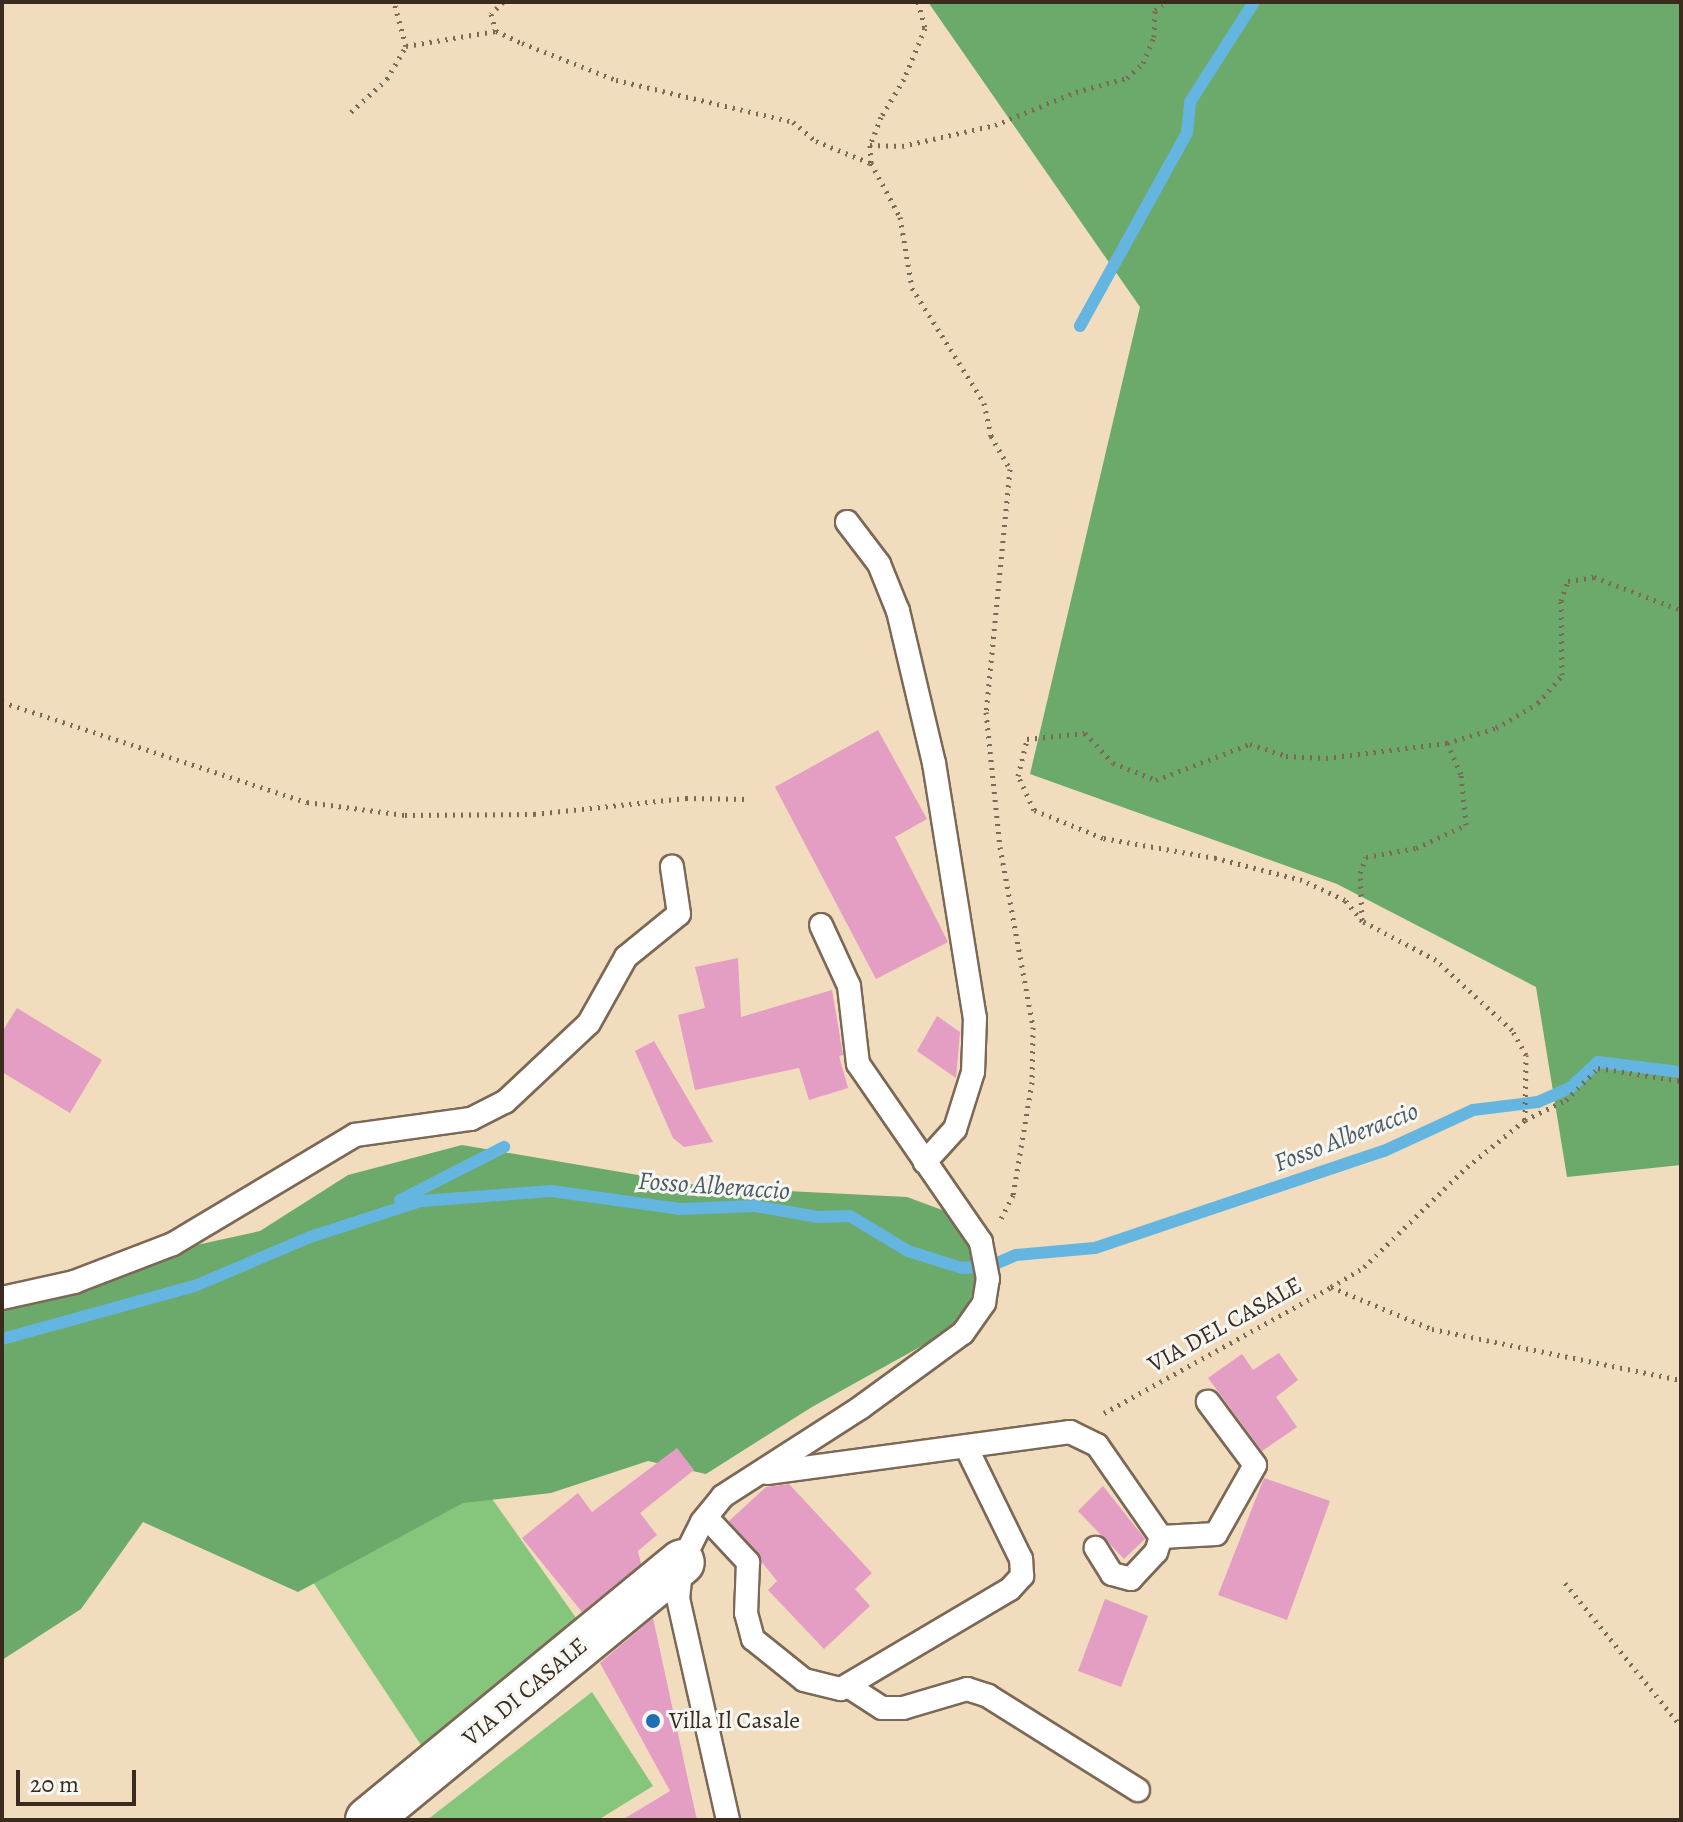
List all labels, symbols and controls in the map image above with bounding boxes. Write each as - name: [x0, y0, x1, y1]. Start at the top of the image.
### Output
- water label: Fosso Alberaccio: [1269, 1095, 1423, 1179]
- water label: Fosso Alberaccio: [637, 1165, 791, 1207]
- street label: VIA DEL CASALE: [1143, 1271, 1307, 1379]
- street label: VIA DI CASALE: [457, 1632, 593, 1752]
- place label: Villa Il Casale: [669, 1707, 800, 1735]
- marker: Villa Il Casale: [644, 1712, 662, 1730]
- scale bar: [20, 1754, 140, 1804]
- text: 20 m: [30, 1768, 79, 1800]

